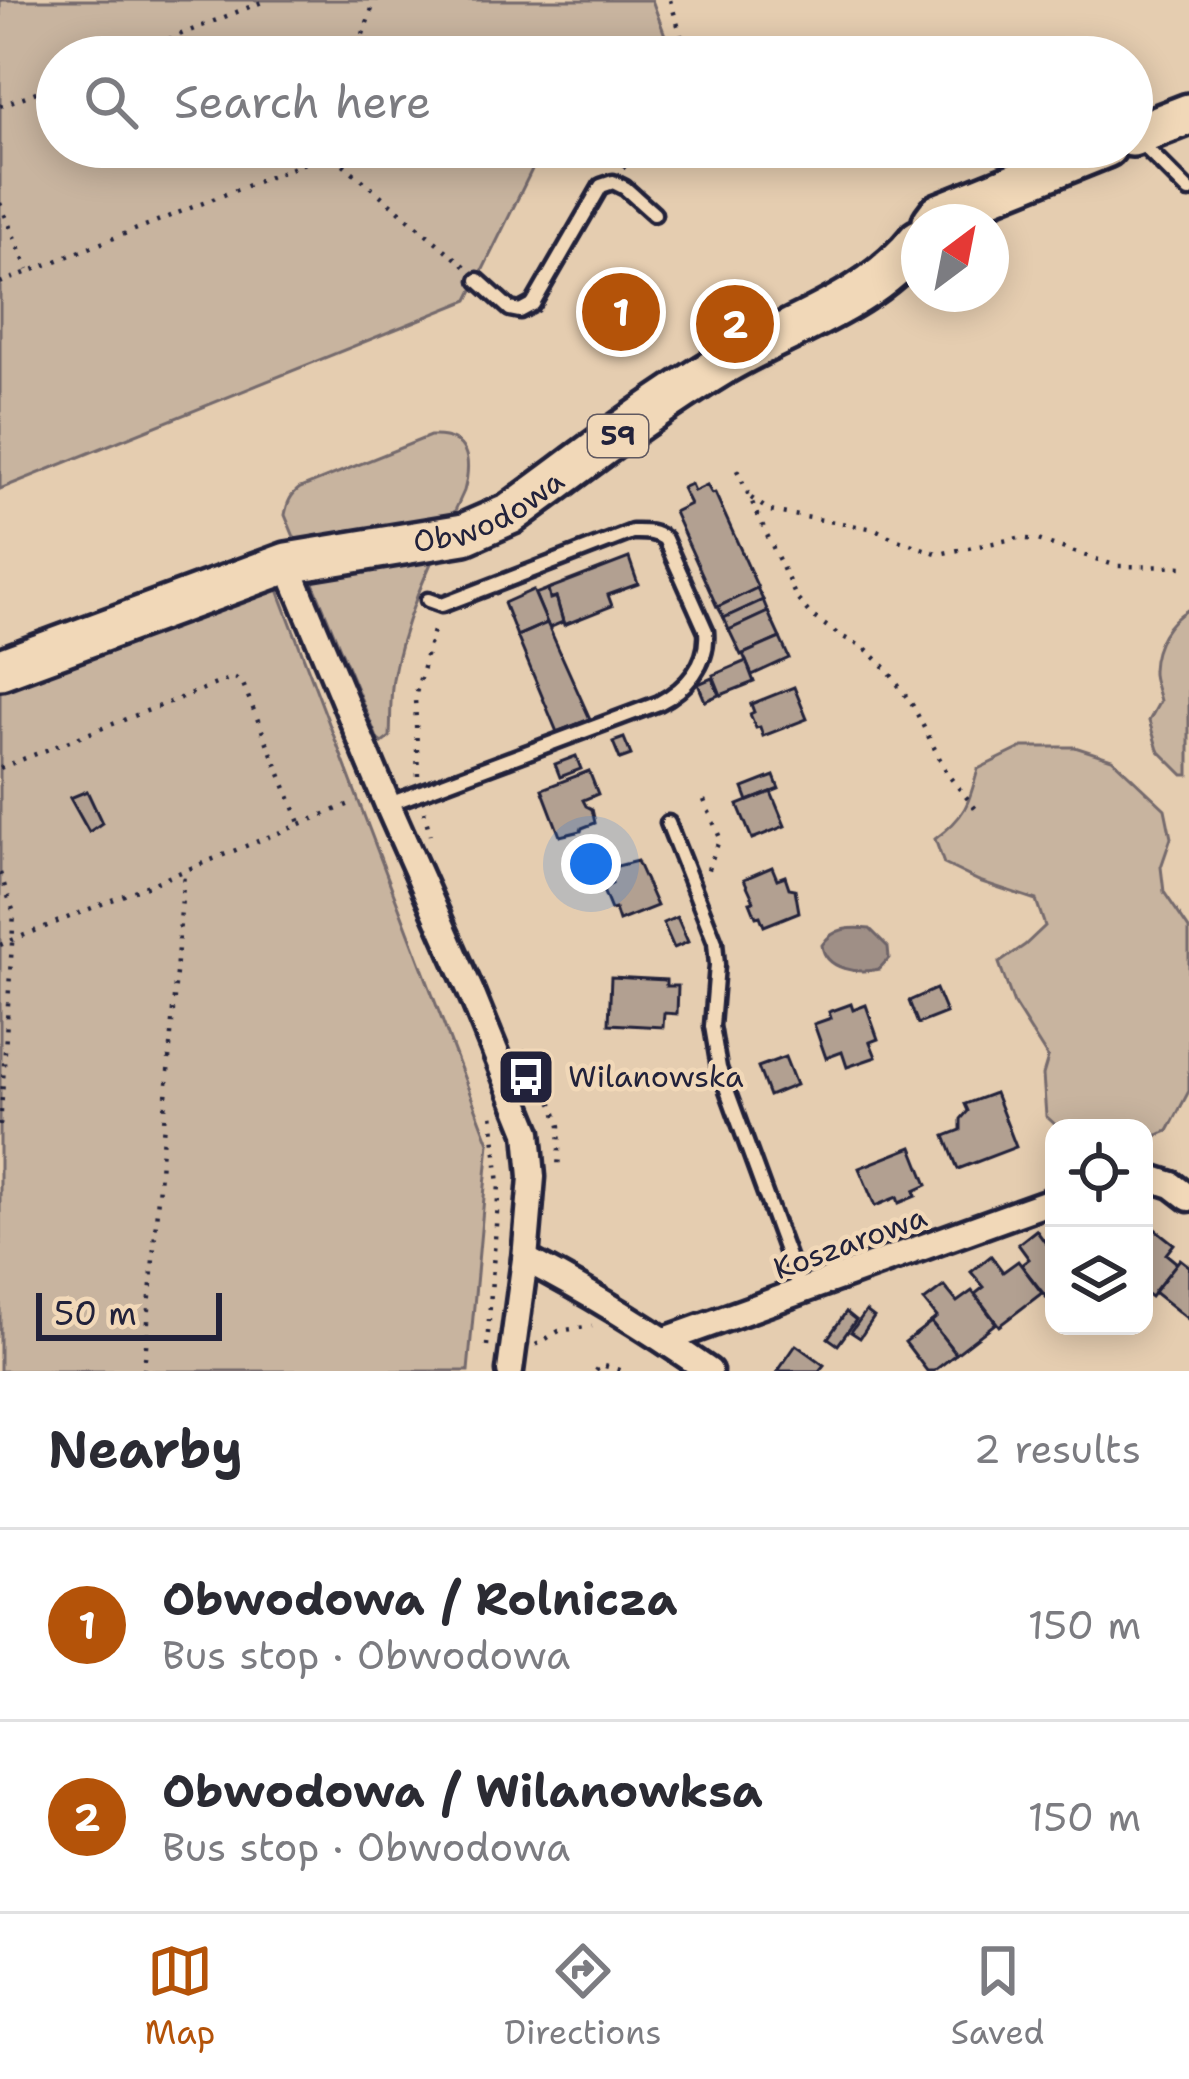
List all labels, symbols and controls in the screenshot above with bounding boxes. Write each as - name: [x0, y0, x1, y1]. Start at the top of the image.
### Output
- search box: [36, 36, 1153, 168]
- icon: search: [78, 69, 144, 135]
- text: Search here: [174, 72, 431, 132]
- north arrow: [901, 204, 1009, 312]
- pin: 1: [582, 267, 660, 357]
- pin: 2: [696, 279, 774, 369]
- road number: 59: [588, 415, 648, 457]
- street label: Obwodowa: [410, 460, 572, 562]
- your location: [561, 834, 621, 894]
- bus stop icon: Wilanowska: [495, 1046, 557, 1108]
- place label: Wilanowska: [568, 1056, 744, 1097]
- map controls: [1045, 1119, 1153, 1335]
- button: locate: [1045, 1119, 1153, 1227]
- street label: Koszarowa: [768, 1196, 932, 1289]
- button: layers: [1045, 1227, 1153, 1335]
- scale bar: [36, 1287, 222, 1340]
- text: 50 m: [54, 1291, 137, 1336]
- text: Nearby: [48, 1415, 243, 1483]
- text: 2 results: [974, 1423, 1141, 1475]
- text: Obwodowa / Rolnicza: [162, 1569, 677, 1629]
- text: 1: [78, 1599, 96, 1651]
- text: 150 m: [1028, 1599, 1141, 1651]
- text: Bus stop · Obwodowa: [162, 1629, 570, 1681]
- text: Obwodowa / Wilanowksa: [162, 1761, 763, 1821]
- text: 2: [73, 1791, 101, 1843]
- text: 150 m: [1028, 1791, 1141, 1843]
- text: Bus stop · Obwodowa: [162, 1821, 570, 1873]
- tab: Map: [145, 1938, 215, 2055]
- tab: Directions: [504, 1938, 662, 2055]
- tab: Saved: [951, 1938, 1044, 2055]

